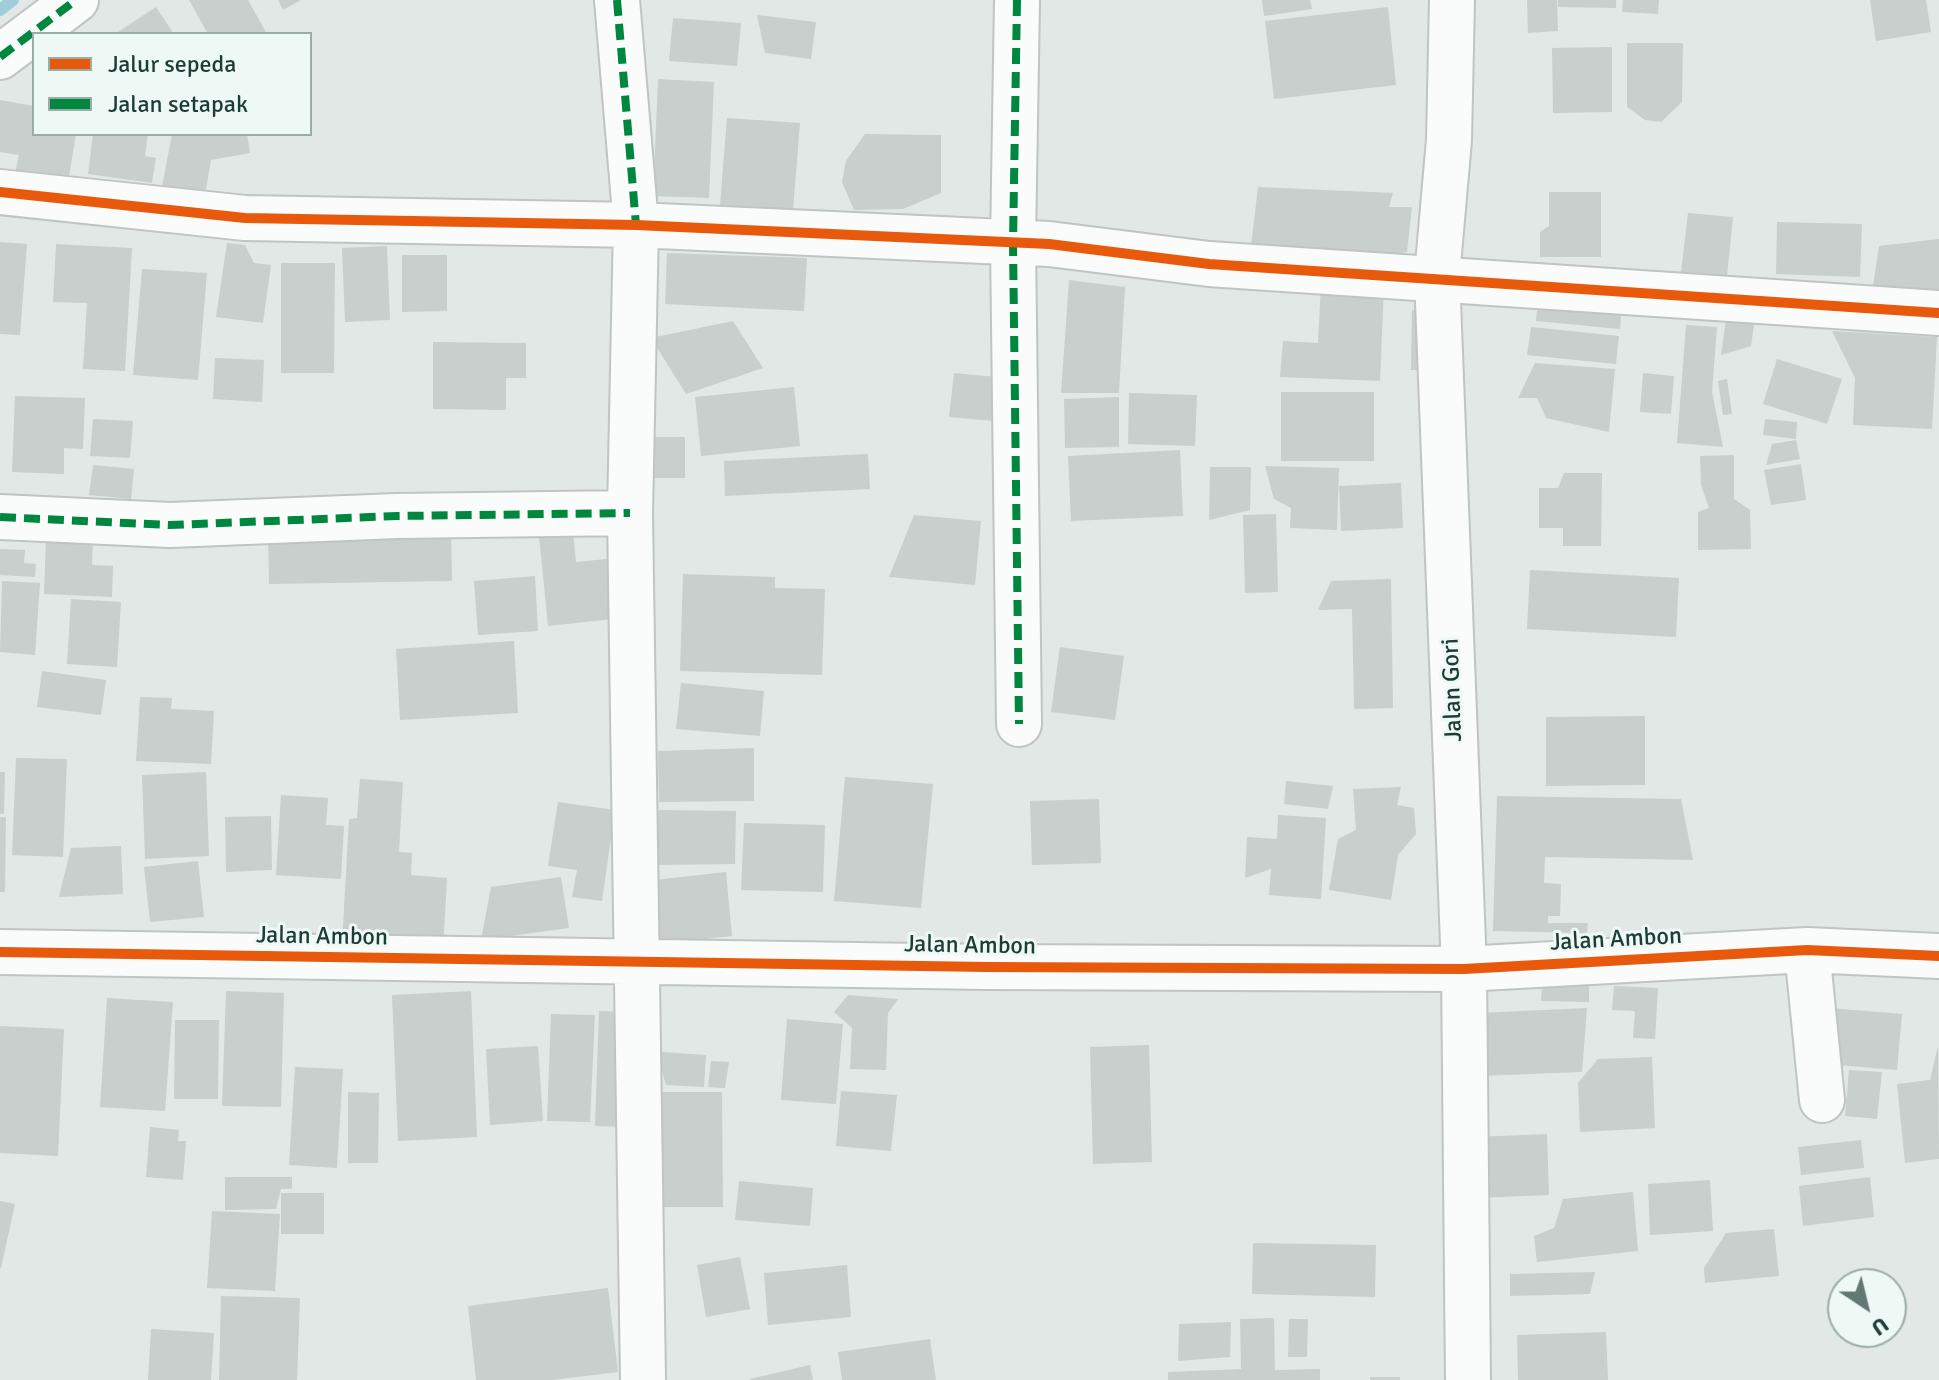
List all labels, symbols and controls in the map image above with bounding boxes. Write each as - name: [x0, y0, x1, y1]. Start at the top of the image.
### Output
- legend: [32, 32, 312, 136]
- text: Jalur sepeda: [108, 49, 236, 79]
- text: Jalan setapak: [108, 89, 248, 119]
- street label: Jalan Gori: [1437, 638, 1469, 742]
- street label: Jalan Ambon: [256, 921, 388, 953]
- street label: Jalan Ambon: [1549, 922, 1683, 958]
- street label: Jalan Ambon: [904, 930, 1036, 962]
- north arrow: [1827, 1268, 1907, 1348]
- text: U: [1866, 1311, 1894, 1342]

